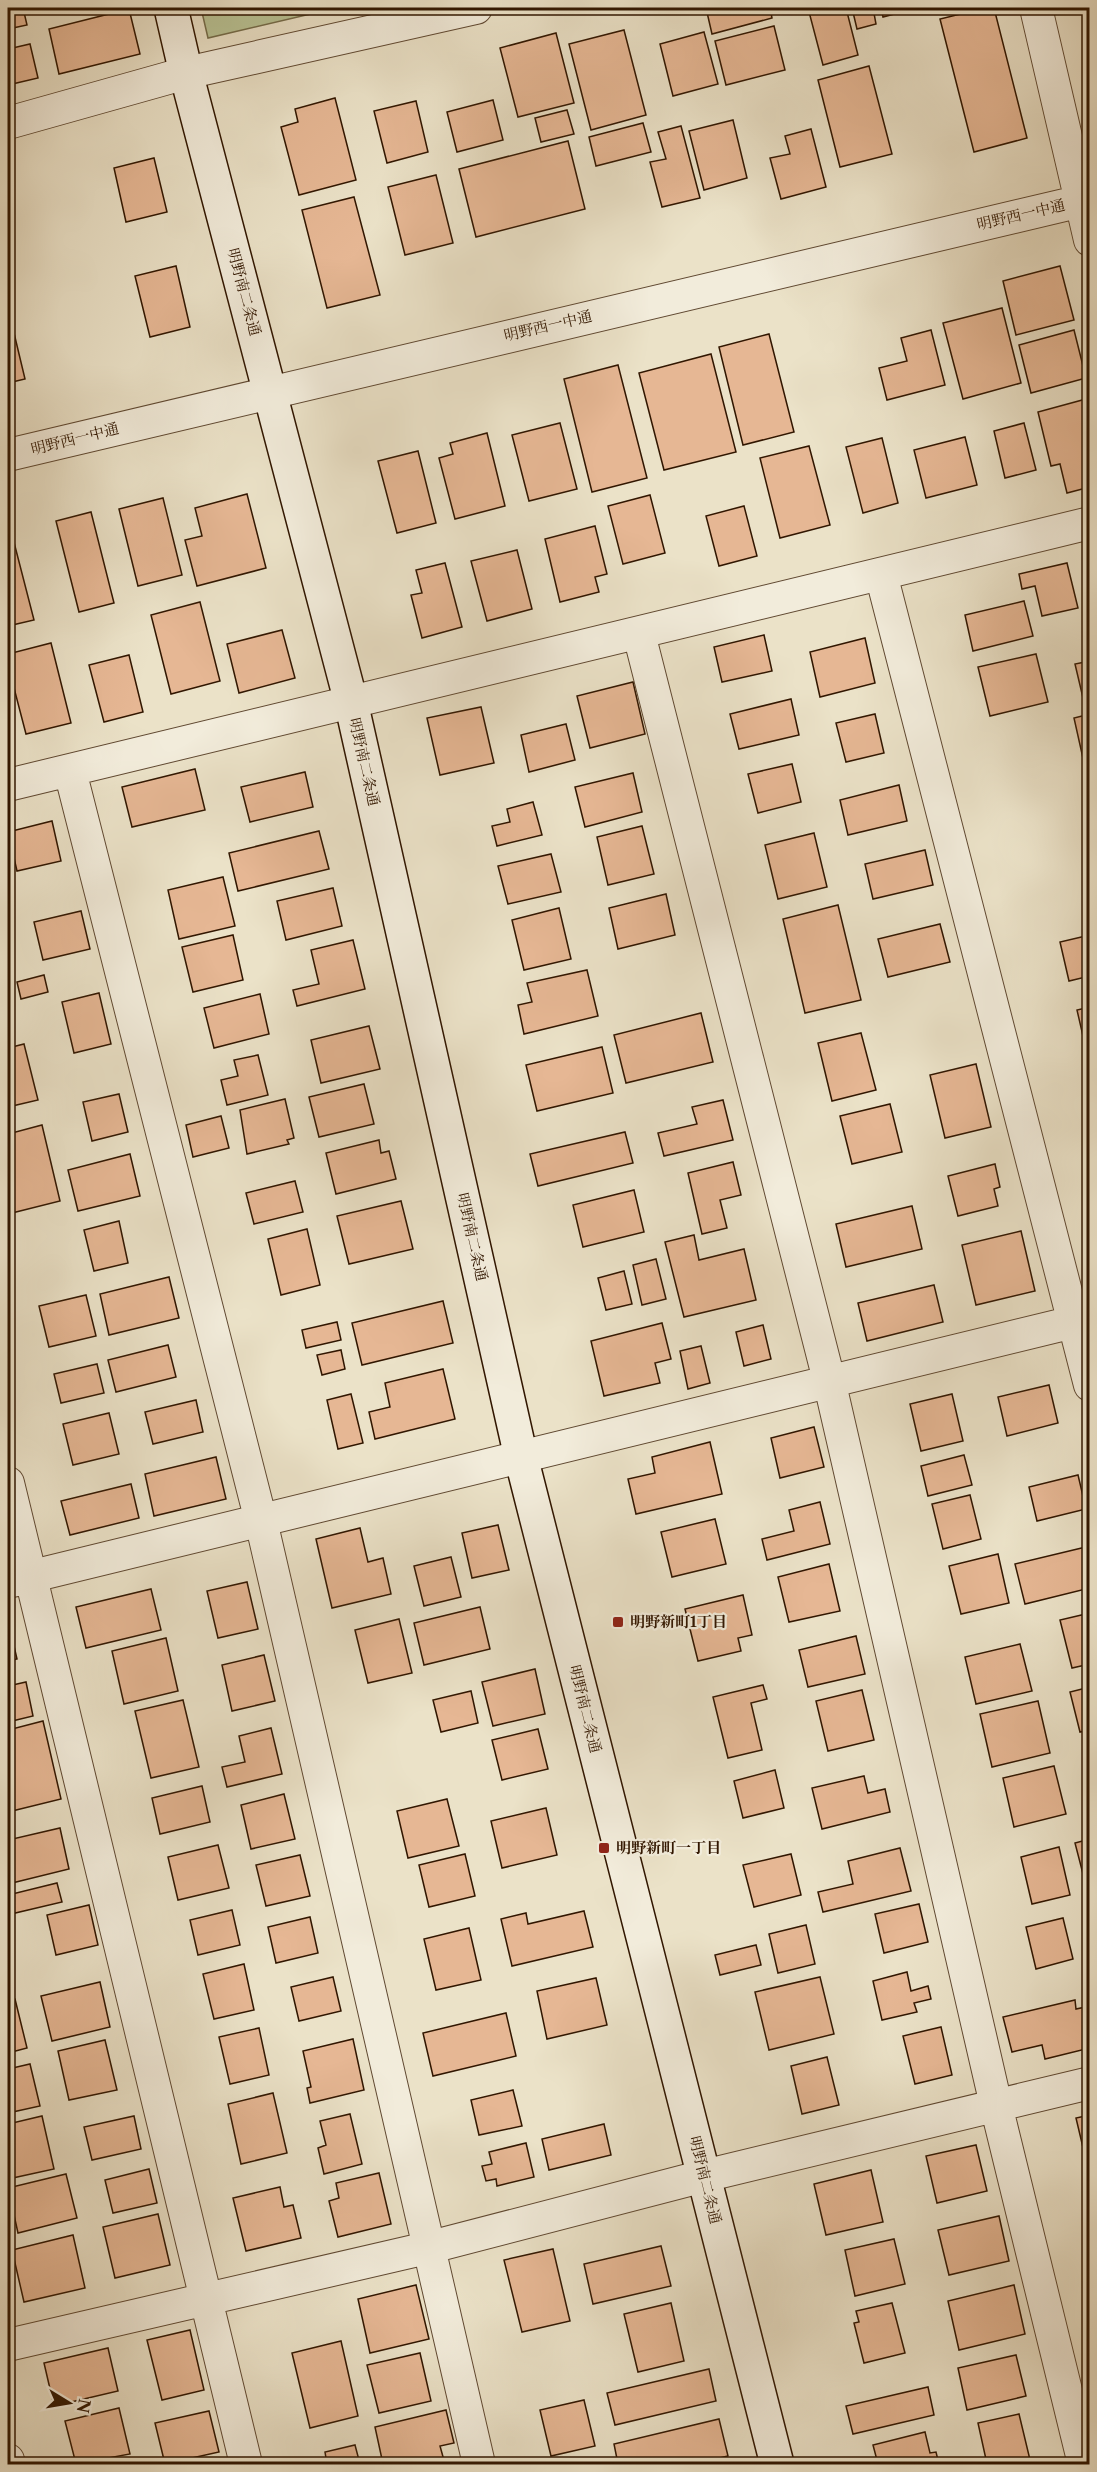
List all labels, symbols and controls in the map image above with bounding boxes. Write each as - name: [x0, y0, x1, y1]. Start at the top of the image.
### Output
- street label: 明野西一中通: [975, 195, 1067, 234]
- street label: 明野南二条通: [224, 246, 265, 338]
- street label: 明野西一中通: [502, 306, 594, 345]
- street label: 明野西一中通: [29, 418, 121, 459]
- street label: 明野南二条通: [345, 716, 384, 808]
- street label: 明野南二条通: [453, 1191, 492, 1283]
- place label: 明野新町1丁目: [630, 1612, 727, 1631]
- marker: 明野新町1丁目: [611, 1615, 625, 1629]
- street label: 明野南二条通: [565, 1663, 606, 1755]
- place label: 明野新町一丁目: [616, 1838, 721, 1857]
- marker: 明野新町一丁目: [597, 1841, 611, 1855]
- street label: 明野南二条通: [685, 2134, 726, 2226]
- north arrow: [39, 2373, 99, 2433]
- text: N: [73, 2397, 95, 2415]

